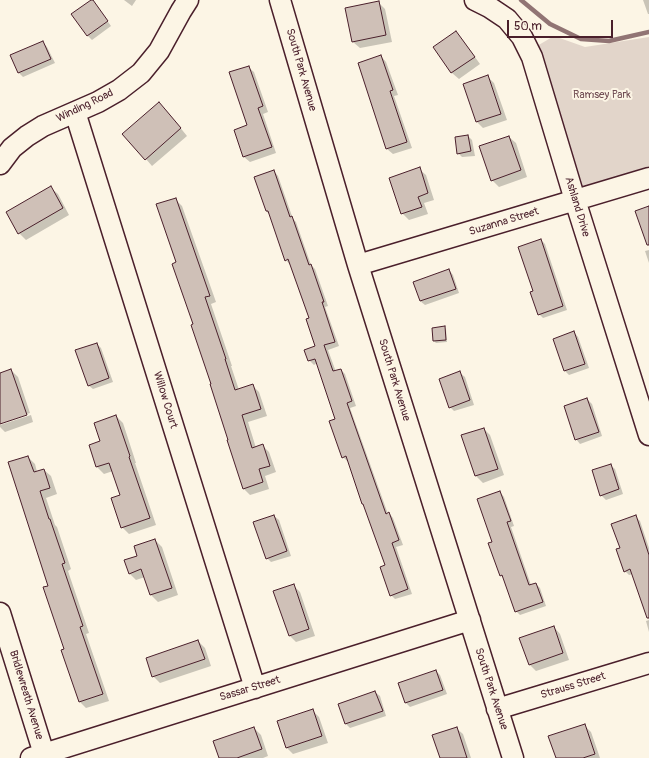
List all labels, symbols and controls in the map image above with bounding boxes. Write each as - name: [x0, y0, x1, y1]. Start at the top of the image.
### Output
- scale bar: [509, 12, 615, 38]
- text: 50 m: [514, 19, 542, 34]
- street label: South Park Avenue: [283, 27, 319, 113]
- street label: Winding Road: [54, 87, 116, 125]
- park label: Ramsey Park: [573, 88, 631, 102]
- street label: Ashland Drive: [562, 175, 592, 239]
- street label: Suzanna Street: [468, 205, 540, 239]
- street label: South Park Avenue: [375, 337, 413, 423]
- street label: Willow Court: [150, 370, 180, 430]
- street label: South Park Avenue: [472, 646, 510, 732]
- street label: Bridlewreath Avenue: [6, 649, 46, 741]
- street label: Strauss Street: [539, 670, 607, 702]
- street label: Sassar Street: [218, 674, 282, 704]

